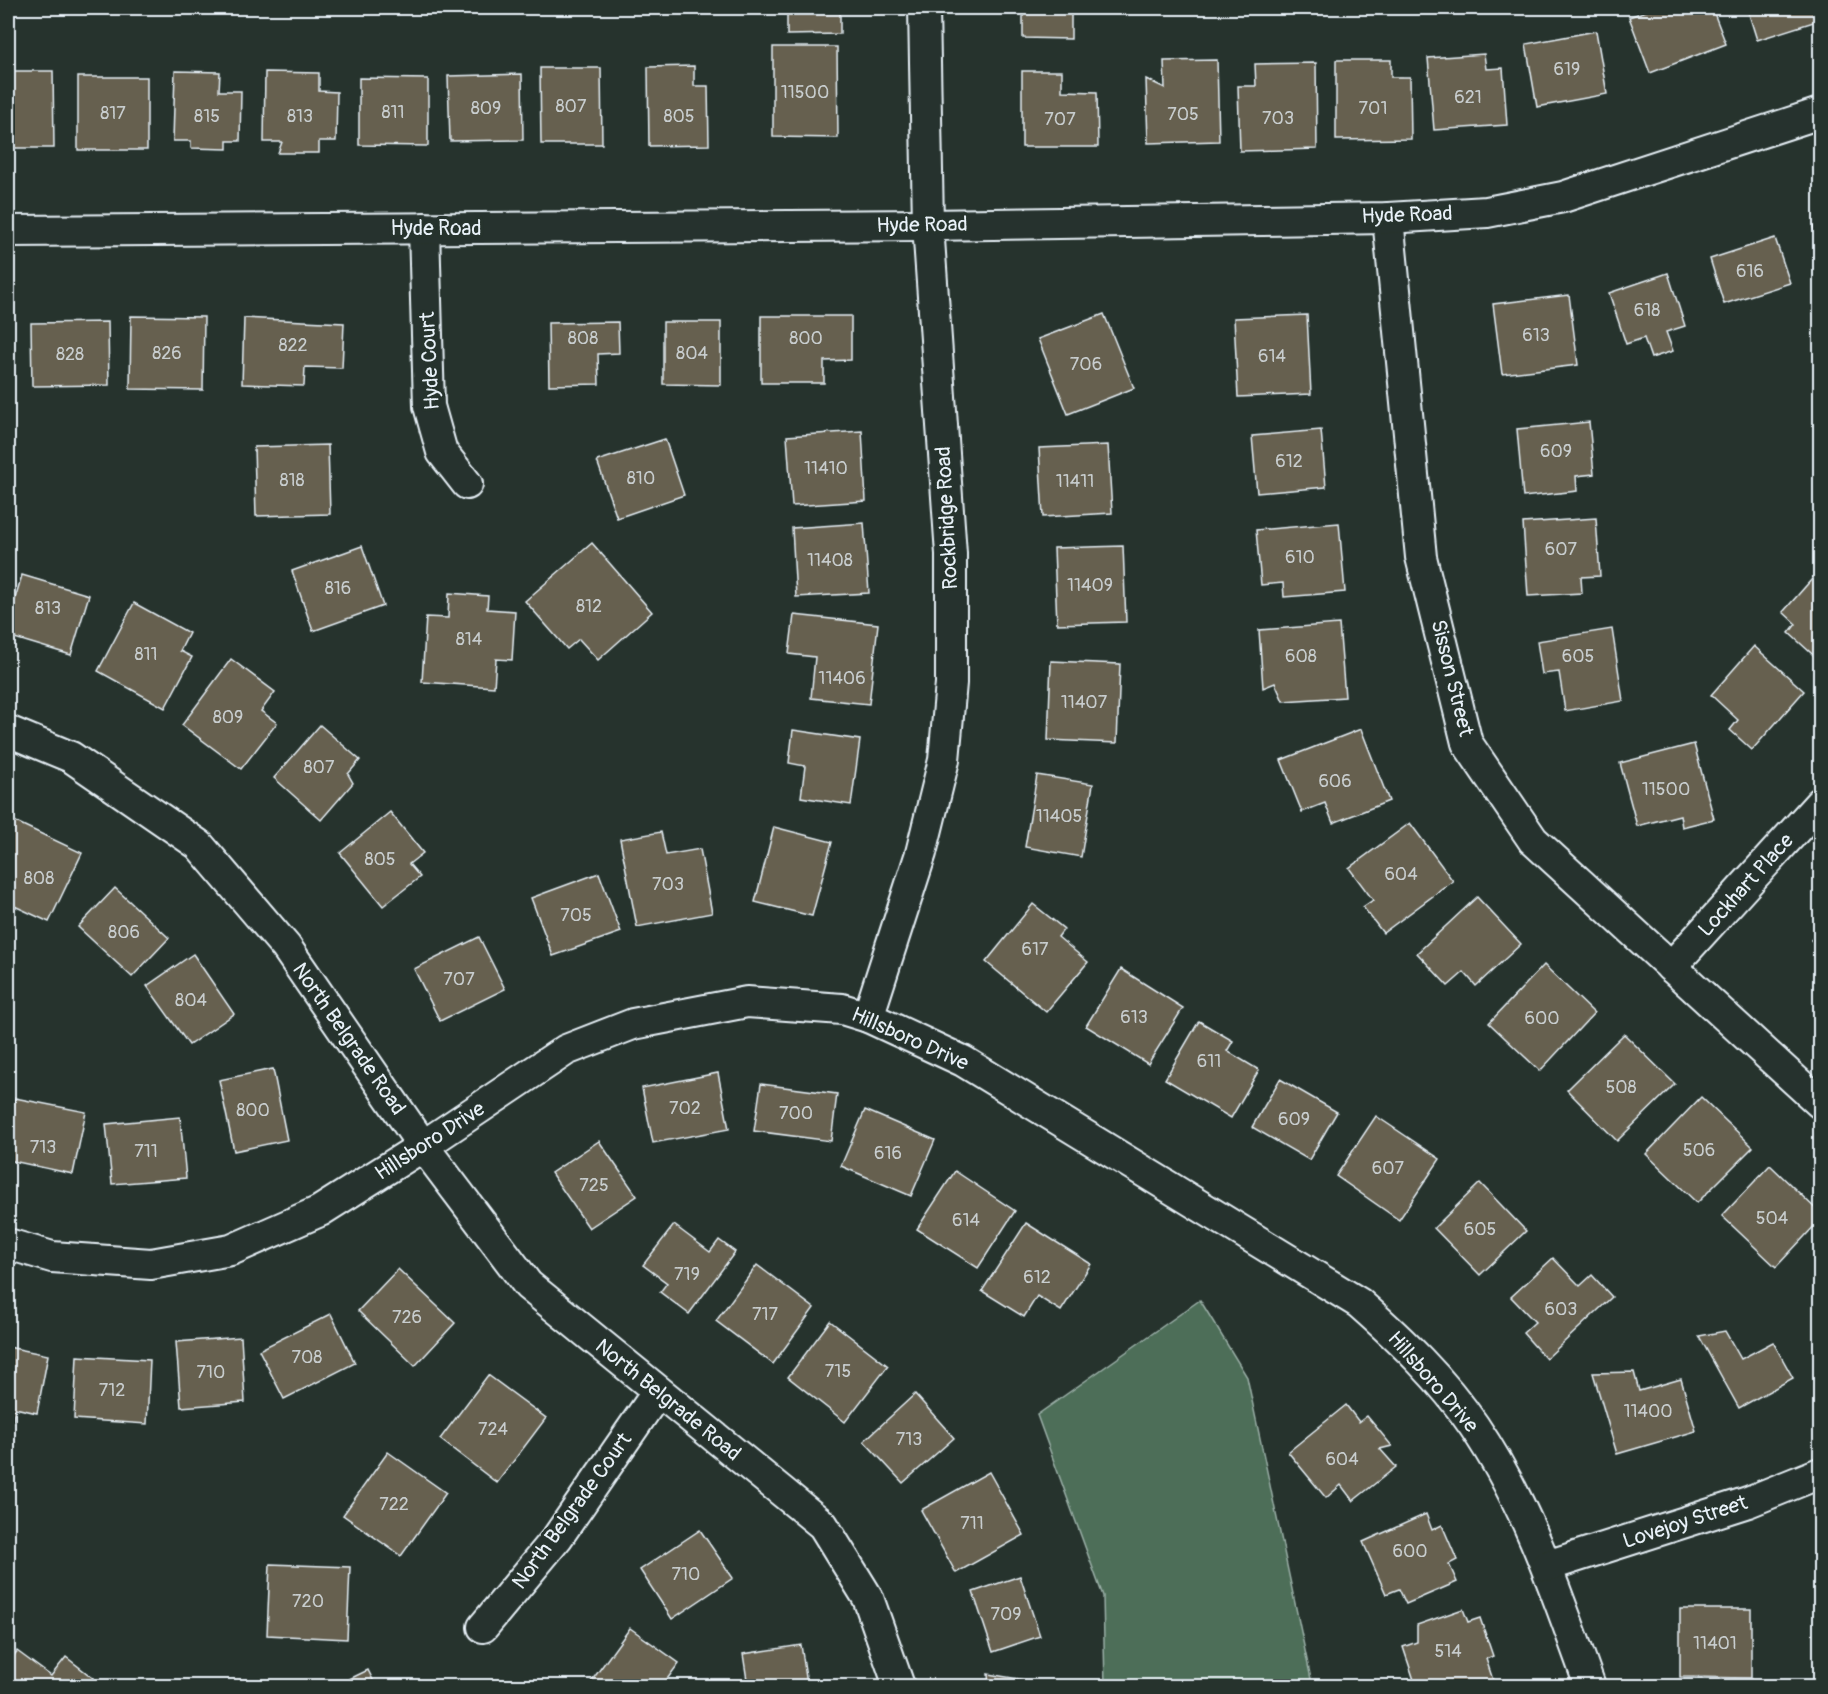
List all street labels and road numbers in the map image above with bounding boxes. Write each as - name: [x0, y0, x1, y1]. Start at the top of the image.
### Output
- street label: Hyde Road: [1361, 200, 1453, 230]
- street label: Hyde Road: [876, 211, 968, 239]
- street label: Hyde Road: [390, 215, 482, 242]
- street label: Hyde Court: [414, 311, 446, 411]
- street label: Rockbridge Road: [930, 446, 964, 590]
- street label: Sisson Street: [1424, 617, 1480, 740]
- street label: Lockhart Place: [1692, 827, 1800, 942]
- street label: North Belgrade Road: [286, 958, 412, 1120]
- street label: Hillsboro Drive: [847, 1001, 974, 1077]
- street label: Hillsboro Drive: [370, 1095, 491, 1187]
- street label: Hillsboro Drive: [1382, 1326, 1485, 1439]
- street label: North Belgrade Road: [590, 1333, 746, 1467]
- street label: North Belgrade Court: [506, 1427, 638, 1595]
- street label: Lovejoy Street: [1619, 1489, 1751, 1555]

